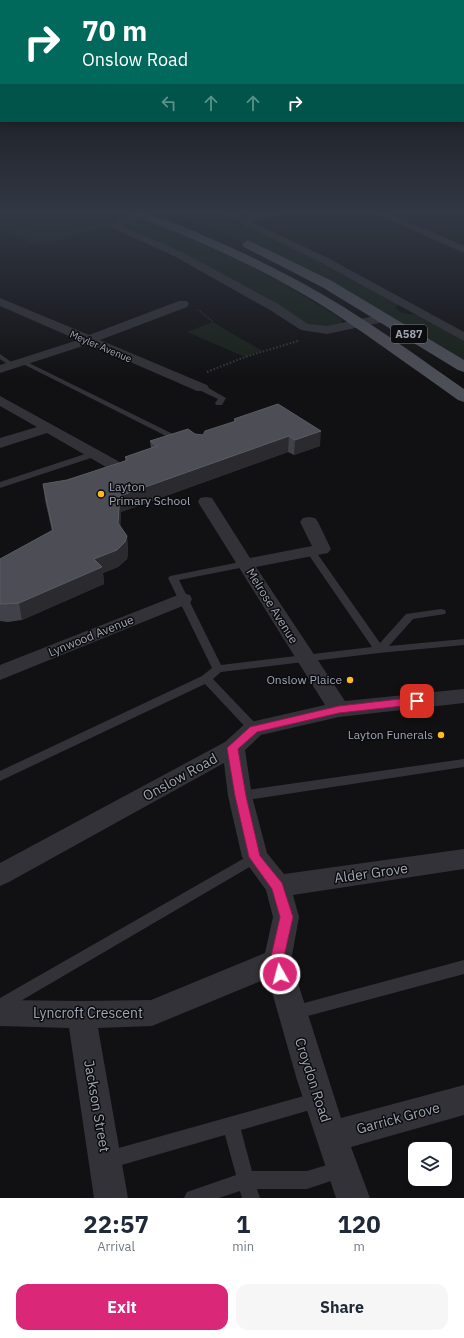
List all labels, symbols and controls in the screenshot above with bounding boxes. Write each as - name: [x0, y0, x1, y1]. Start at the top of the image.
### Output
- text: 70 m: [82, 12, 147, 49]
- icon: right: [16, 16, 68, 68]
- text: Onslow Road: [82, 48, 188, 71]
- icon: left: [158, 92, 180, 114]
- icon: ahead: [200, 92, 222, 114]
- icon: ahead: [242, 92, 264, 114]
- icon: right: [284, 92, 306, 114]
- road number: A587: [391, 325, 427, 343]
- street label: Meyler Avenue: [68, 328, 134, 366]
- place label: Layton Primary School: [109, 479, 190, 508]
- marker: Layton Primary School: [96, 489, 106, 499]
- street label: Melrose Avenue: [243, 565, 302, 647]
- street label: Lynwood Avenue: [46, 611, 136, 659]
- place label: Onslow Plaice: [266, 672, 342, 687]
- marker: Onslow Plaice: [345, 675, 355, 685]
- pin: [400, 684, 434, 718]
- icon: arrive: [406, 690, 428, 712]
- place label: Layton Funerals: [348, 727, 433, 742]
- marker: Layton Funerals: [436, 730, 446, 740]
- street label: Onslow Road: [140, 749, 220, 805]
- street label: Alder Grove: [333, 859, 409, 887]
- position arrow: [259, 953, 301, 995]
- street label: Lyncroft Crescent: [33, 1004, 143, 1022]
- street label: Croydon Road: [291, 1035, 335, 1125]
- street label: Jackson Street: [80, 1059, 114, 1154]
- street label: Garrick Grove: [354, 1098, 442, 1138]
- map controls: [408, 1142, 452, 1186]
- button: layers: [408, 1142, 452, 1186]
- text: 22:57: [83, 1208, 149, 1240]
- text: 1: [236, 1208, 250, 1240]
- text: 120: [337, 1208, 381, 1240]
- text: Arrival: [97, 1238, 135, 1255]
- text: min: [232, 1238, 254, 1255]
- text: m: [353, 1238, 365, 1255]
- button: Exit: [16, 1284, 228, 1330]
- button: Share: [236, 1284, 448, 1330]

